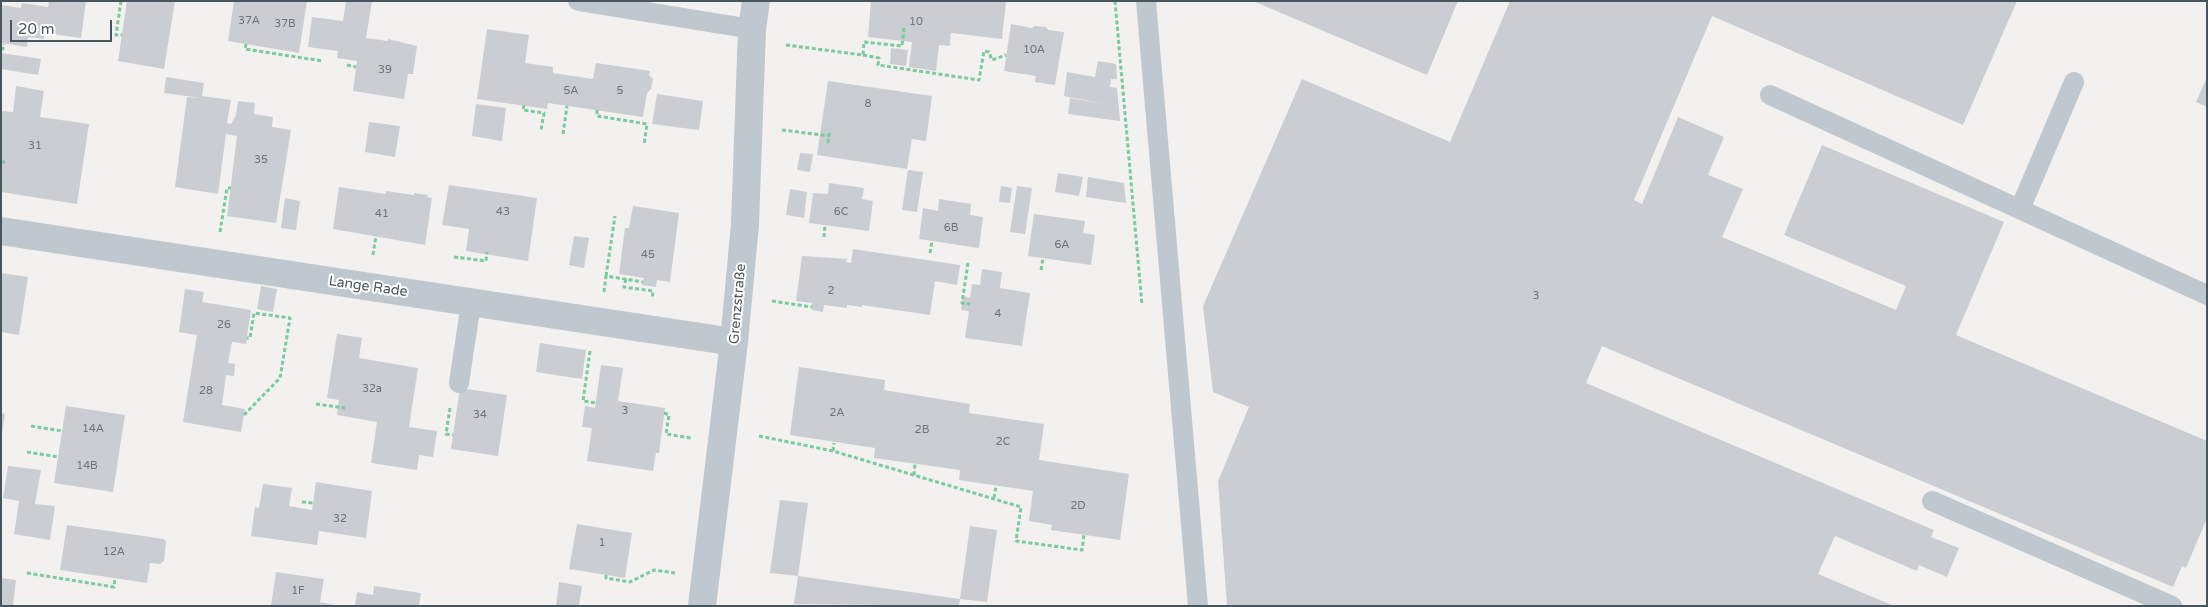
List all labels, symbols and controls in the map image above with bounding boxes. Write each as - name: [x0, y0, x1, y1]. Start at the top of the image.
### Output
- scale bar: [12, 10, 115, 42]
- house number: 37A: [238, 14, 260, 28]
- house number: 10: [909, 15, 923, 29]
- house number: 37B: [274, 17, 296, 31]
- text: 20 m: [18, 20, 55, 38]
- house number: 10A: [1023, 43, 1045, 57]
- house number: 39: [378, 63, 392, 77]
- house number: 5A: [563, 84, 579, 98]
- house number: 5: [617, 84, 623, 98]
- house number: 8: [865, 97, 871, 111]
- house number: 31: [28, 139, 42, 153]
- house number: 35: [254, 153, 268, 167]
- house number: 43: [496, 205, 510, 219]
- house number: 6C: [834, 205, 848, 219]
- house number: 41: [375, 207, 389, 221]
- house number: 6B: [944, 221, 958, 235]
- house number: 6A: [1054, 238, 1070, 252]
- house number: 45: [641, 248, 655, 262]
- street label: Grenzstraße: [726, 263, 750, 345]
- street label: Lange Rade: [327, 273, 409, 301]
- house number: 2: [828, 284, 834, 298]
- house number: 3: [1533, 289, 1539, 303]
- house number: 4: [995, 307, 1001, 321]
- house number: 26: [217, 318, 231, 332]
- house number: 32a: [362, 382, 382, 396]
- house number: 28: [199, 384, 213, 398]
- house number: 3: [622, 404, 628, 418]
- house number: 2A: [829, 406, 845, 420]
- house number: 34: [473, 408, 487, 422]
- house number: 14A: [82, 422, 104, 436]
- house number: 2B: [915, 423, 929, 437]
- house number: 2C: [996, 435, 1010, 449]
- house number: 14B: [76, 459, 98, 473]
- house number: 2D: [1070, 499, 1086, 513]
- house number: 32: [333, 512, 347, 526]
- house number: 1: [599, 536, 605, 550]
- house number: 12A: [103, 545, 125, 559]
- house number: 1F: [291, 584, 305, 598]

